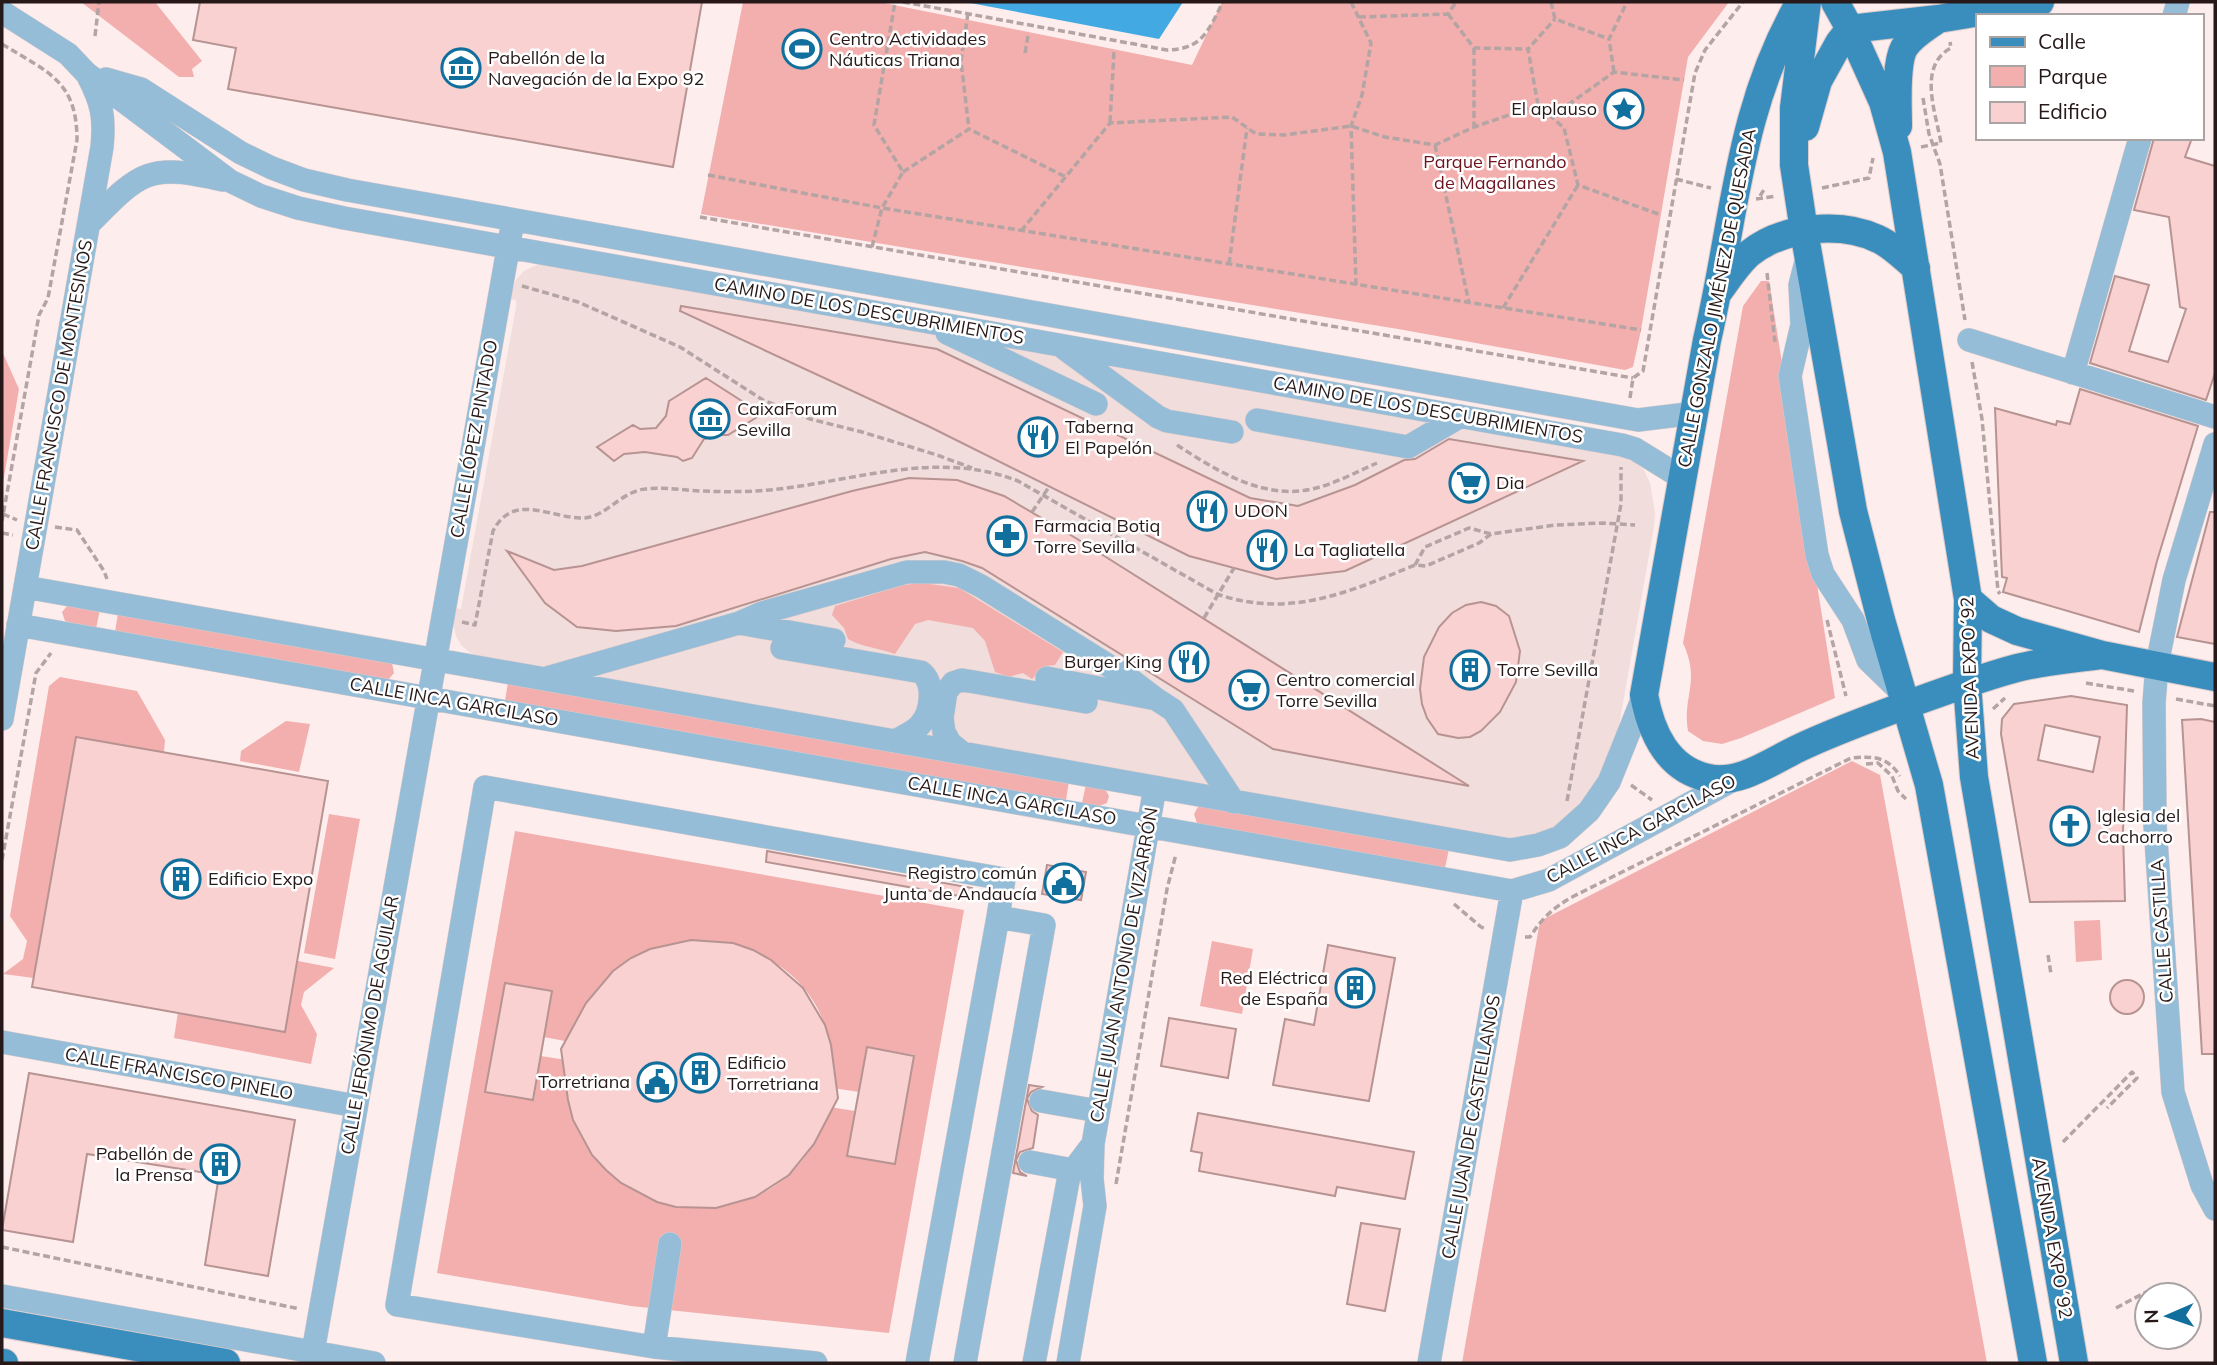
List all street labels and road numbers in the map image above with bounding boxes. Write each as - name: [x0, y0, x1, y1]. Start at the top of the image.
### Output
- street label: CALLE GONZALO JIMÉNEZ DE QUESADA: [1672, 126, 1761, 470]
- street label: CALLE FRANCISCO DE MONTESINOS: [20, 238, 97, 552]
- street label: CAMINO DE LOS DESCUBRIMIENTOS: [712, 272, 1026, 349]
- street label: CALLE LÓPEZ PINTADO: [445, 338, 502, 540]
- street label: CAMINO DE LOS DESCUBRIMIENTOS: [1271, 371, 1585, 448]
- street label: AVENIDA EXPO´92: [1955, 596, 1984, 760]
- street label: CALLE INCA GARCILASO: [348, 672, 560, 731]
- street label: CALLE INCA GARCILASO: [1542, 769, 1740, 888]
- street label: CALLE INCA GARCILASO: [906, 771, 1118, 830]
- street label: CALLE JUAN ANTONIO DE VIZARRÓN: [1084, 805, 1163, 1124]
- street label: CALLE CASTILLA: [2145, 858, 2178, 1004]
- street label: CALLE JERÓNIMO DE AGUILAR: [335, 893, 404, 1156]
- street label: CALLE JUAN DE CASTELLANOS: [1436, 993, 1505, 1261]
- street label: CALLE FRANCISCO PINELO: [63, 1042, 295, 1105]
- street label: AVENIDA EXPO´92: [2027, 1156, 2078, 1320]

